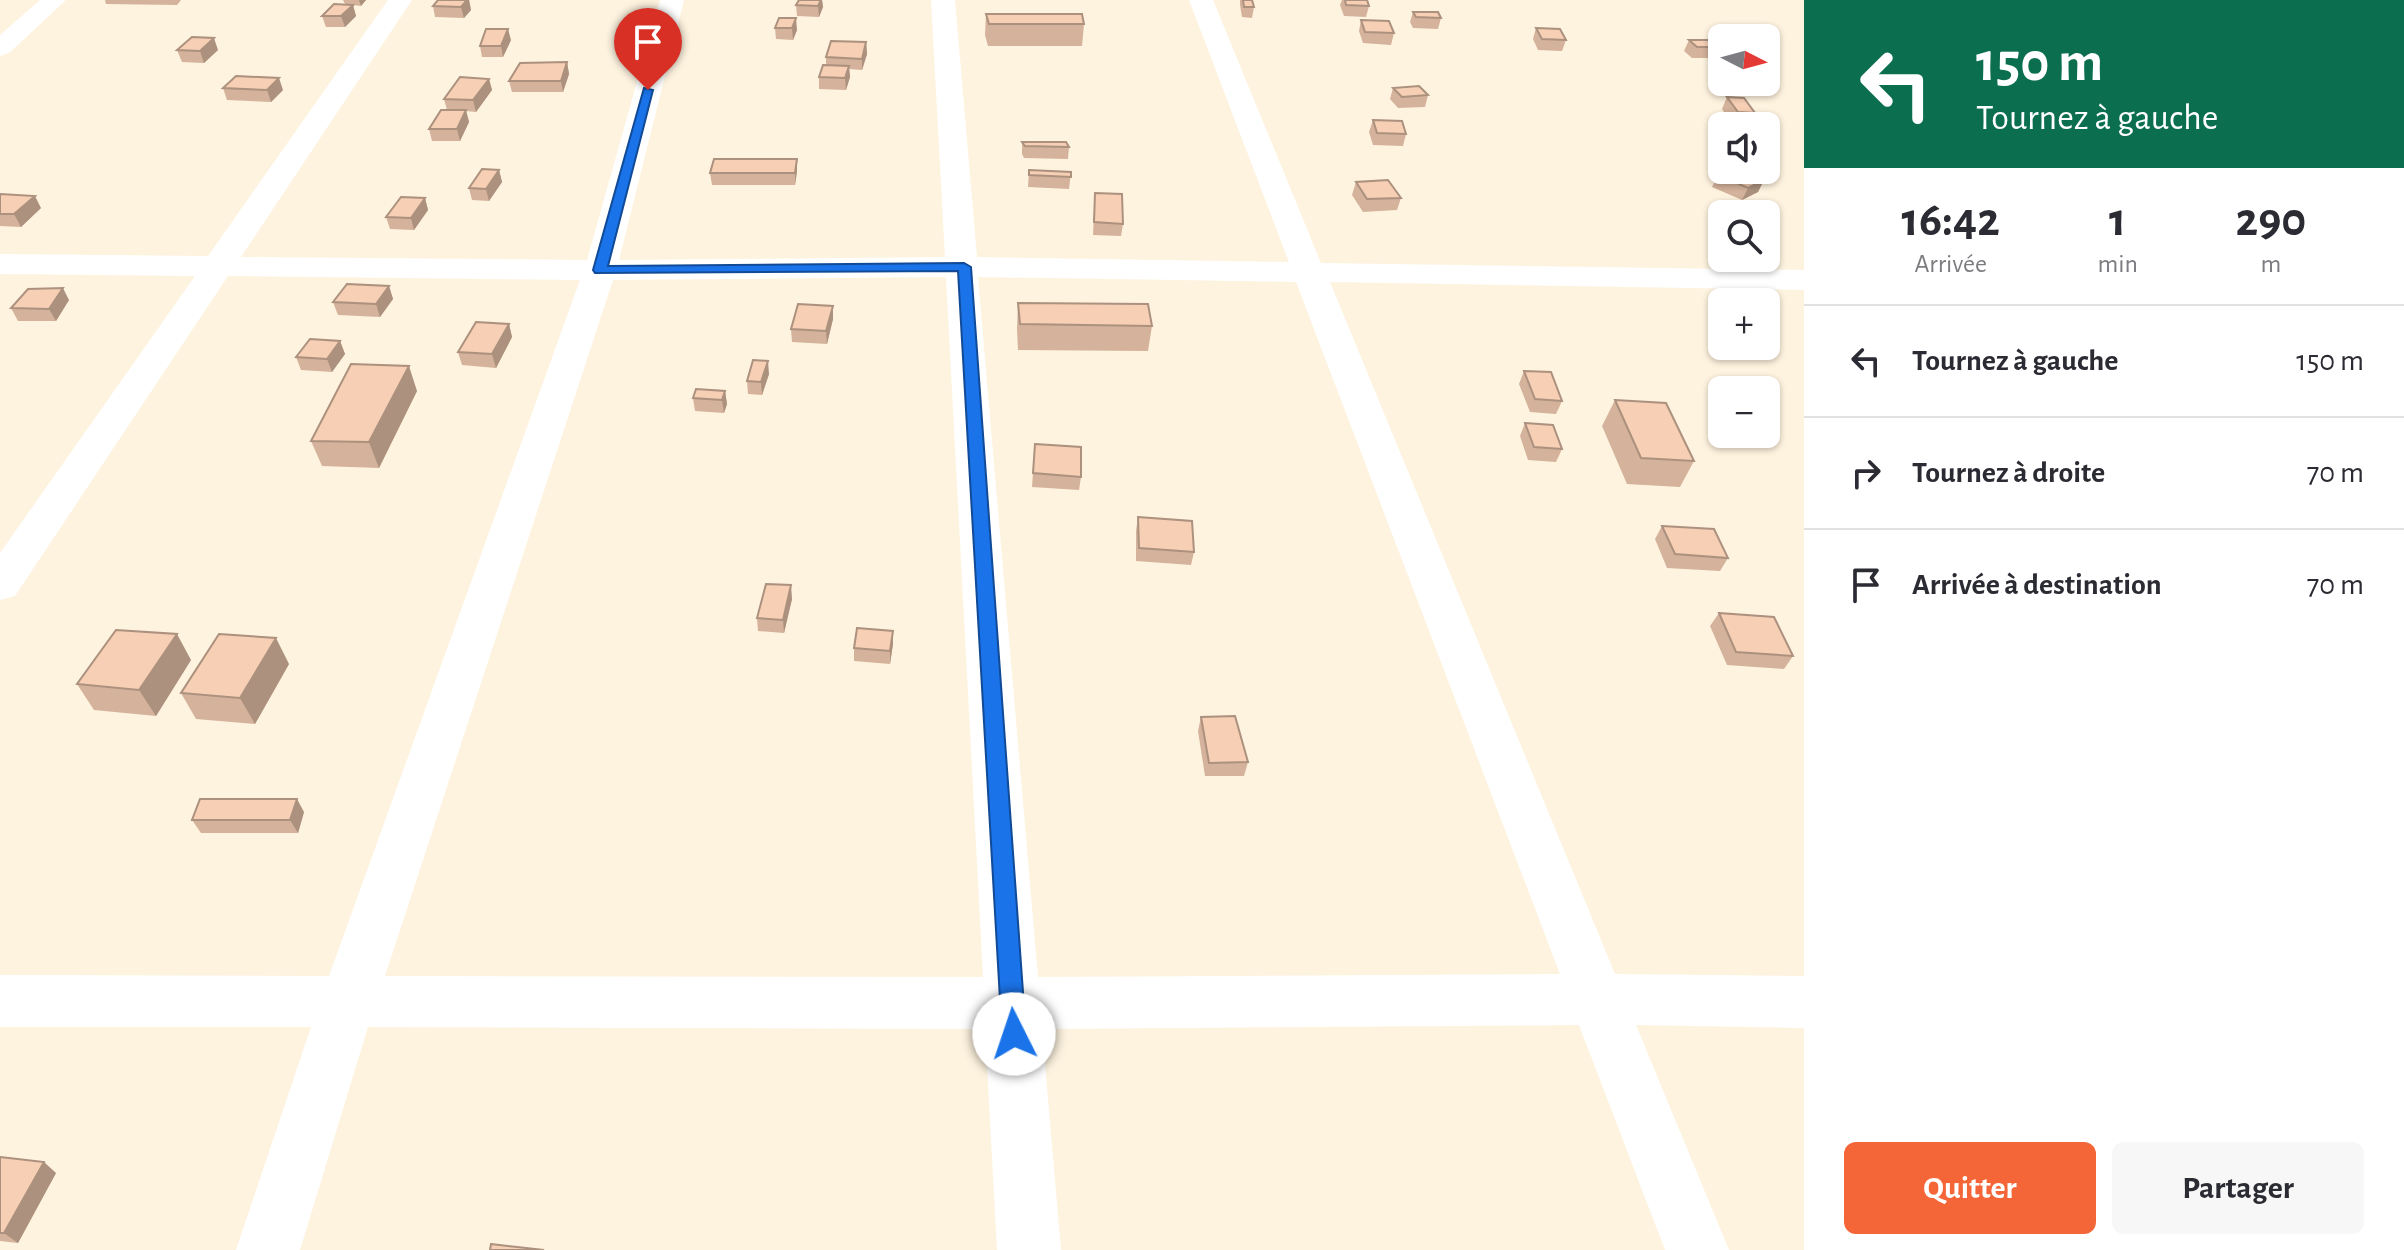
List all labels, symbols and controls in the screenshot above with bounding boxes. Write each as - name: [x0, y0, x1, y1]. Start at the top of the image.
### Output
- pin: [614, 8, 682, 90]
- icon: arrive: [626, 20, 670, 64]
- north arrow: [1708, 24, 1780, 96]
- map controls: [1708, 24, 1780, 448]
- icon: left: [1844, 32, 1948, 136]
- text: 150 m: [1976, 35, 2103, 91]
- text: Tournez à gauche: [1976, 100, 2218, 136]
- button: sound: [1708, 112, 1780, 184]
- text: 16:42: [1902, 197, 2000, 245]
- text: 1: [2109, 197, 2126, 245]
- text: 290: [2236, 197, 2306, 245]
- button: search: [1708, 200, 1780, 272]
- text: Arrivée: [1915, 251, 1987, 277]
- text: min: [2097, 251, 2138, 277]
- text: m: [2261, 251, 2281, 277]
- button: +: [1708, 288, 1780, 360]
- icon: left: [1844, 339, 1888, 383]
- text: Tournez à gauche: [1912, 346, 2119, 376]
- text: 150 m: [2296, 346, 2364, 376]
- button: −: [1708, 376, 1780, 448]
- icon: right: [1844, 451, 1888, 495]
- text: Tournez à droite: [1912, 458, 2105, 488]
- text: 70 m: [2307, 458, 2364, 488]
- icon: arrive: [1844, 563, 1888, 607]
- text: Arrivée à destination: [1912, 570, 2162, 600]
- text: 70 m: [2307, 570, 2364, 600]
- position arrow: [972, 992, 1056, 1076]
- button: Quitter: [1844, 1142, 2096, 1234]
- button: Partager: [2112, 1142, 2364, 1234]

